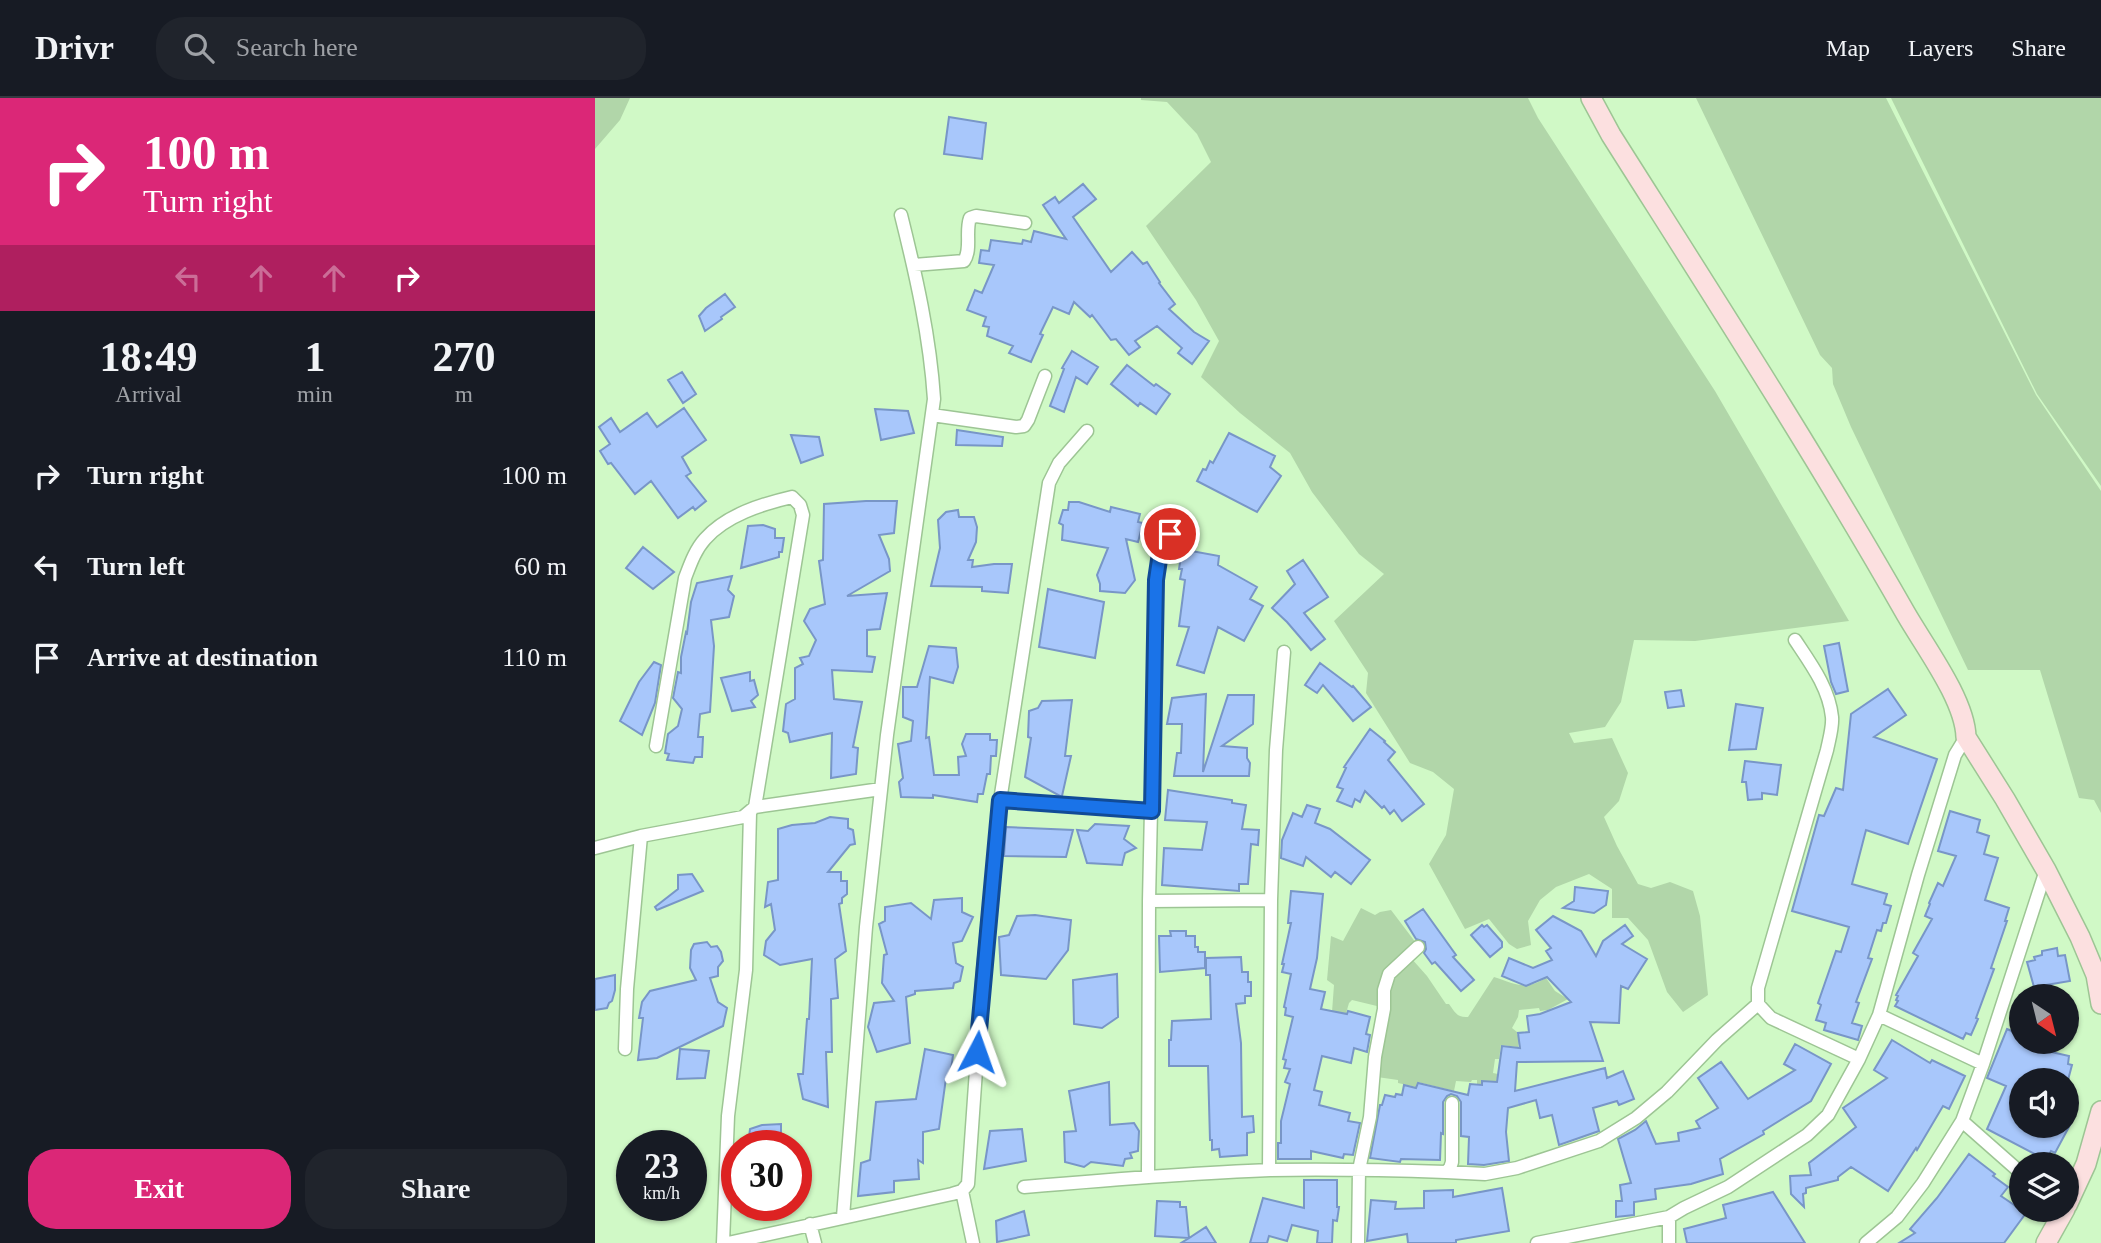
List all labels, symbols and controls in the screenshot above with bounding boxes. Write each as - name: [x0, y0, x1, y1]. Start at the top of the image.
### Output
- search box: [156, 17, 646, 80]
- icon: search: [180, 29, 218, 67]
- text: Drivr: [35, 30, 114, 66]
- text: Search here: [236, 33, 358, 62]
- text: Map: [1826, 35, 1870, 61]
- text: Layers: [1908, 35, 1973, 61]
- text: Share: [2011, 35, 2066, 61]
- text: 100 m: [143, 125, 270, 180]
- icon: right: [28, 126, 119, 217]
- text: Turn right: [143, 183, 273, 219]
- icon: left: [169, 259, 207, 297]
- icon: ahead: [242, 259, 280, 297]
- icon: ahead: [315, 259, 353, 297]
- icon: right: [388, 259, 426, 297]
- text: 18:49: [100, 334, 198, 380]
- text: 1: [304, 334, 325, 380]
- text: 270: [432, 334, 495, 380]
- text: Arrival: [115, 382, 182, 407]
- text: min: [297, 382, 333, 407]
- text: m: [455, 382, 473, 407]
- icon: right: [28, 457, 66, 495]
- text: Turn right: [87, 461, 204, 490]
- text: 100 m: [501, 461, 567, 490]
- pin: [1140, 504, 1200, 564]
- icon: arrive: [1151, 515, 1189, 553]
- icon: left: [28, 548, 66, 586]
- text: Turn left: [87, 552, 185, 581]
- text: 60 m: [514, 552, 567, 581]
- icon: arrive: [28, 639, 66, 677]
- text: Arrive at destination: [87, 643, 318, 672]
- text: 110 m: [502, 643, 567, 672]
- north arrow: [2009, 984, 2079, 1054]
- map controls: [2009, 984, 2079, 1222]
- position arrow: [940, 1015, 1014, 1089]
- button: sound: [2009, 1068, 2079, 1138]
- speed limit sign: 30: [721, 1130, 812, 1221]
- text: 23: [644, 1147, 679, 1186]
- button: Exit: [28, 1149, 291, 1229]
- button: Share: [305, 1149, 567, 1229]
- button: layers: [2009, 1152, 2079, 1222]
- text: km/h: [643, 1183, 680, 1203]

